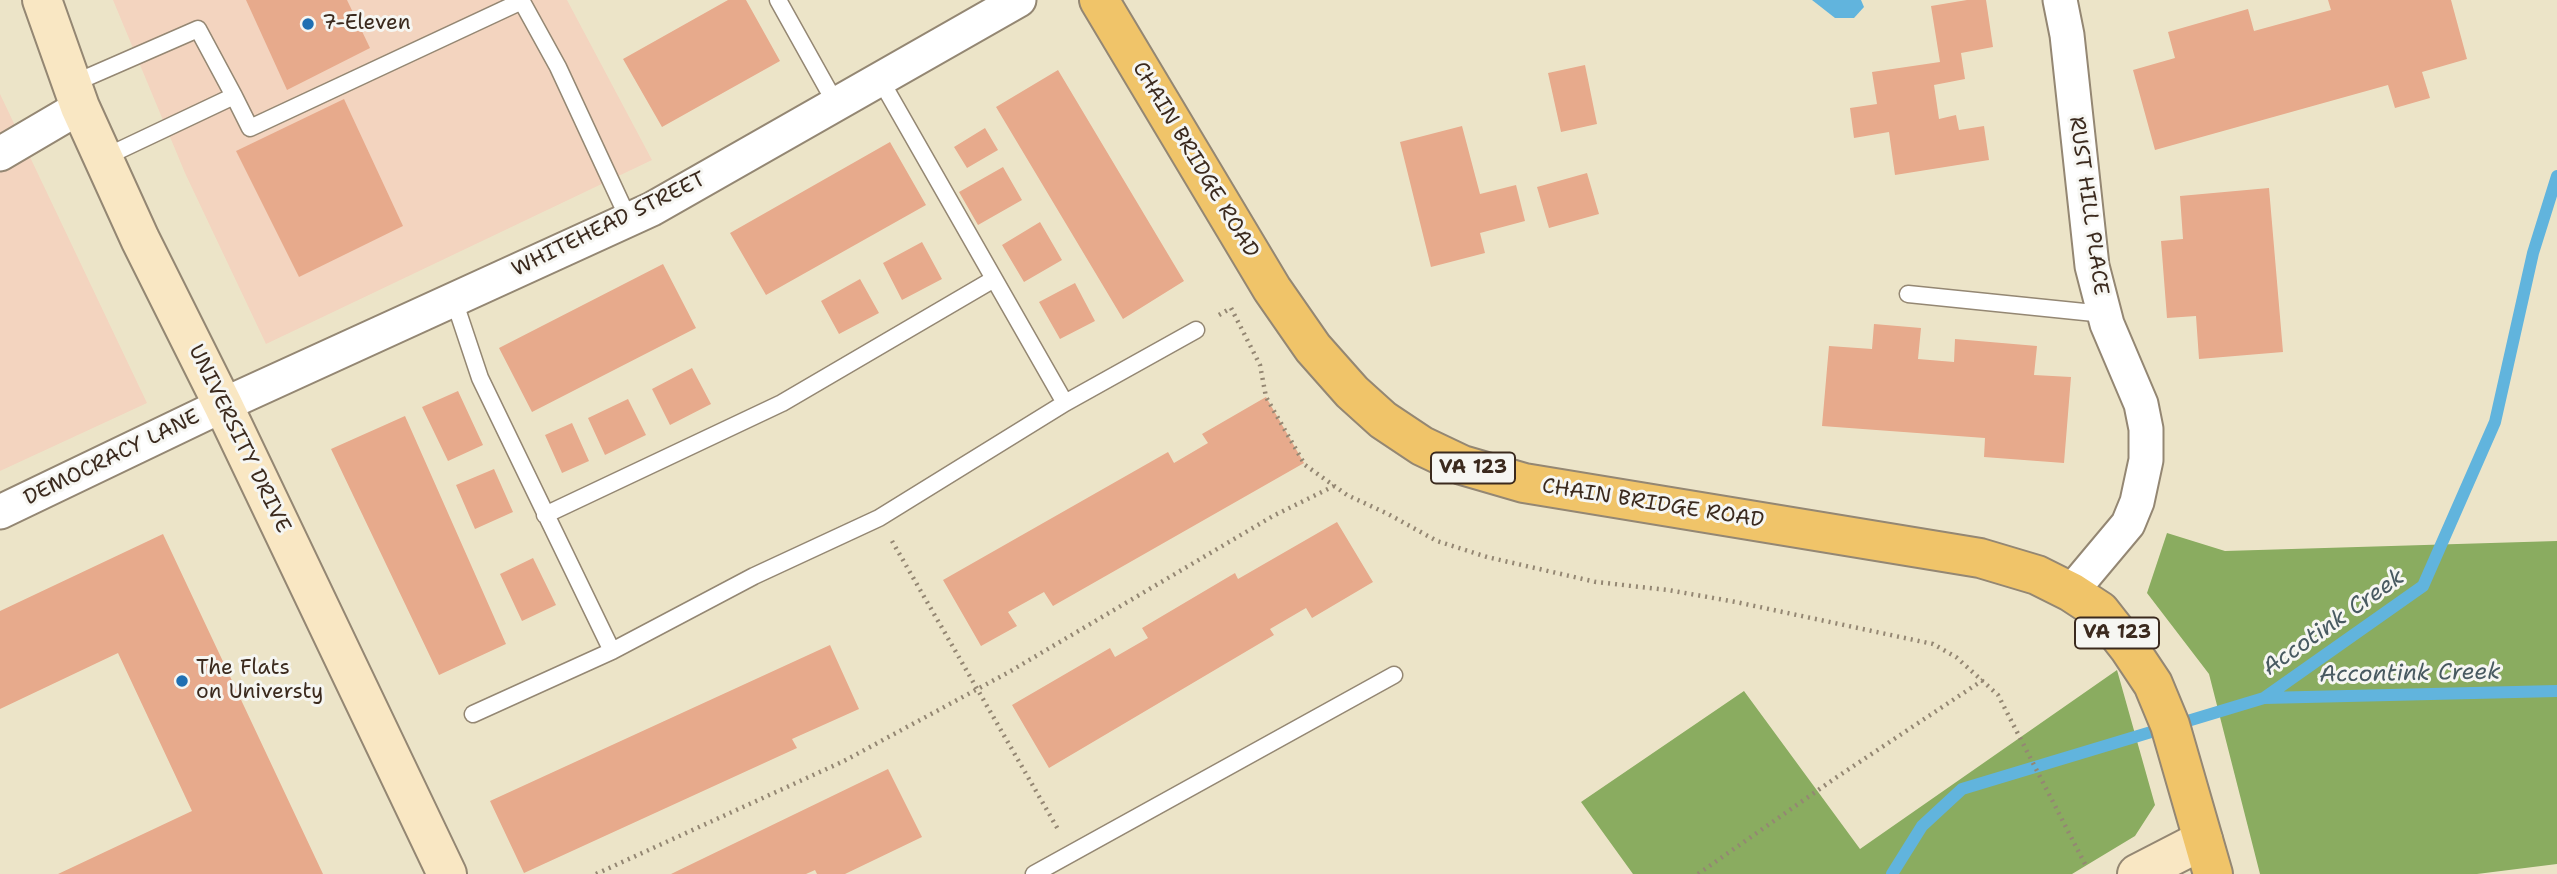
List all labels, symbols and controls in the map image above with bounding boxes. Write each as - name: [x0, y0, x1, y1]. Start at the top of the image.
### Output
- place label: 7-Eleven: [322, 11, 411, 37]
- marker: 7-Eleven: [300, 16, 316, 32]
- street label: CHAIN BRIDGE ROAD: [1126, 57, 1264, 263]
- street label: RUST HILL PLACE: [2063, 115, 2113, 297]
- street label: WHITEHEAD STREET: [508, 167, 710, 283]
- street label: UNIVERSITY DRIVE: [182, 341, 296, 537]
- street label: DEMOCRACY LANE: [20, 405, 204, 511]
- road number: VA 123: [1431, 453, 1515, 484]
- street label: CHAIN BRIDGE ROAD: [1540, 474, 1766, 534]
- water label: Accotink Creek: [2258, 564, 2410, 682]
- road number: VA 123: [2075, 618, 2159, 648]
- place label: The Flats on Universty: [196, 656, 323, 706]
- water label: Accontink Creek: [2319, 659, 2501, 689]
- marker: The Flats on Universty: [174, 673, 190, 689]

